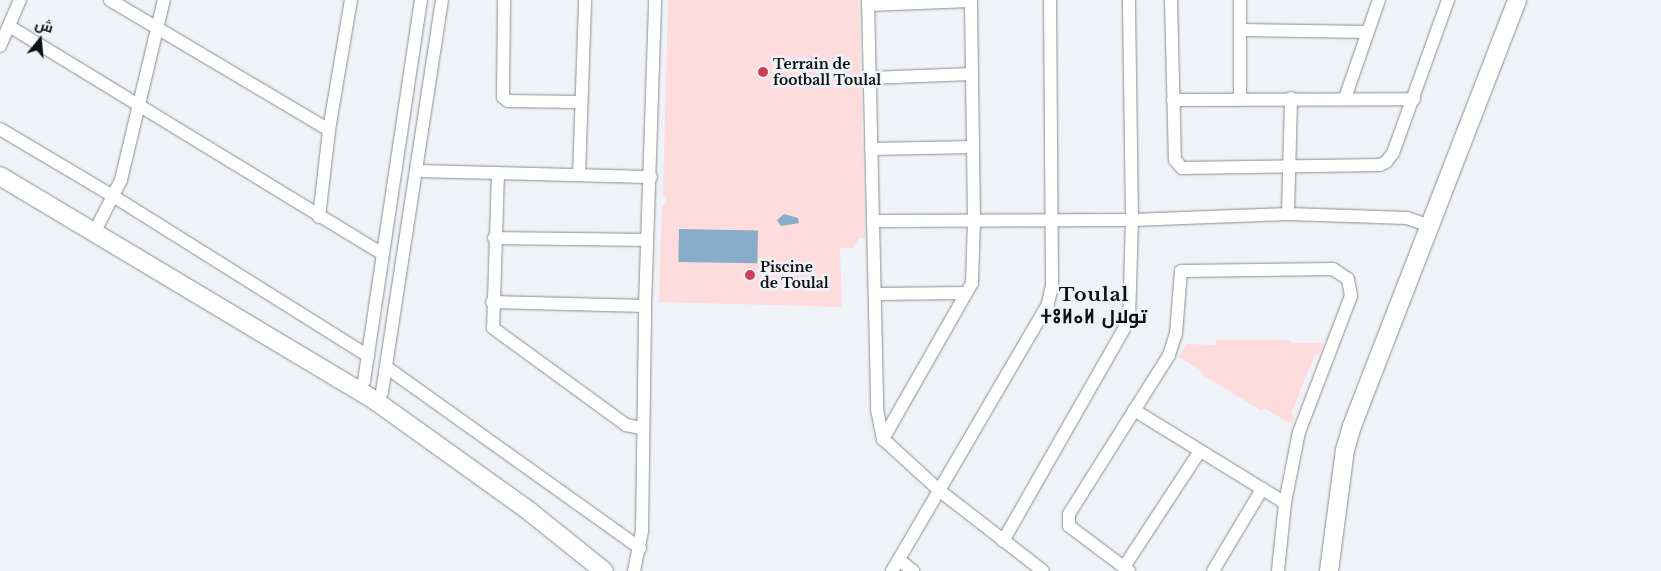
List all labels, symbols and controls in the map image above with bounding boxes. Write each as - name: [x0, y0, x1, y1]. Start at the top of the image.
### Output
- text: ش: [33, 14, 56, 37]
- north arrow: [15, 15, 65, 65]
- place label: Terrain de football Toulal: [773, 56, 882, 88]
- marker: Terrain de football Toulal: [757, 66, 769, 78]
- place label: Piscine de Toulal: [760, 259, 829, 292]
- marker: Piscine de Toulal: [744, 269, 756, 281]
- district label: Toulal ⵜⵓⵍⴰⵍ تولال: [1044, 284, 1144, 328]

